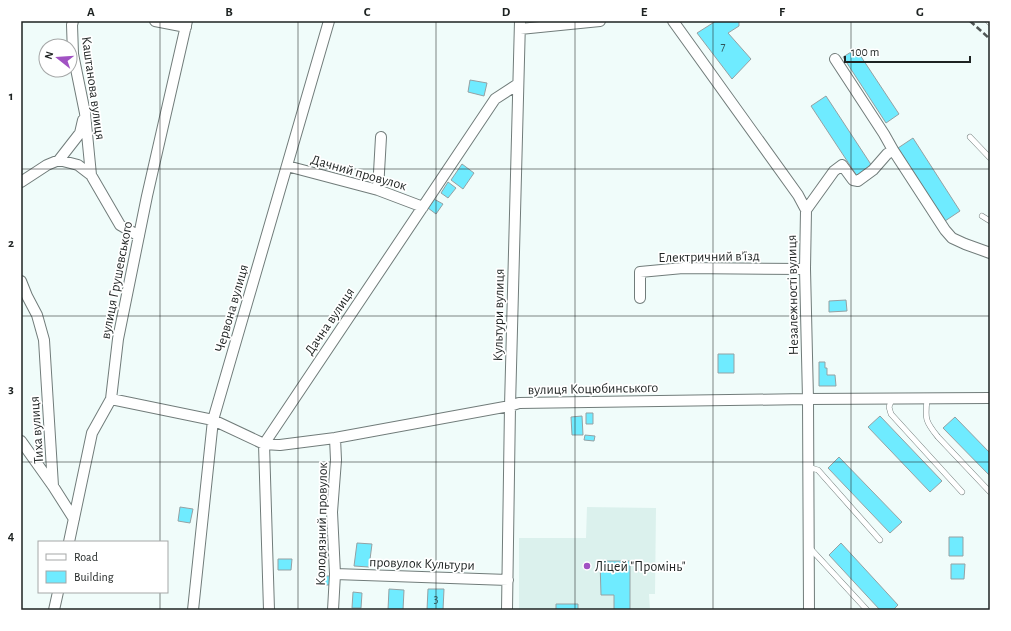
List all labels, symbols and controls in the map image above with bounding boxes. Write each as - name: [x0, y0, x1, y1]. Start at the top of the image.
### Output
- text: A: [87, 6, 95, 19]
- text: B: [225, 6, 233, 19]
- text: C: [364, 6, 371, 19]
- text: D: [502, 6, 511, 19]
- text: E: [641, 6, 648, 19]
- text: F: [779, 6, 786, 19]
- text: G: [916, 6, 924, 19]
- street label: Каштанова вулиця: [79, 35, 107, 141]
- north arrow: [38, 38, 78, 78]
- scale bar: [845, 38, 970, 64]
- house number: 7: [720, 40, 726, 52]
- text: 100 m: [851, 46, 879, 58]
- text: N: [43, 50, 55, 60]
- text: 1: [9, 90, 13, 103]
- street label: Дачний провулок: [309, 153, 409, 193]
- street label: вулиця Грушевського: [99, 220, 135, 340]
- street label: Незалежності вулиця: [785, 235, 801, 355]
- text: 2: [8, 237, 14, 250]
- street label: Електричний в’їзд: [658, 249, 760, 265]
- street label: Червона вулиця: [213, 263, 251, 354]
- street label: Культури вулиця: [491, 268, 507, 362]
- street label: Дачна вулиця: [302, 285, 357, 358]
- street label: вулиця Коцюбинського: [528, 381, 659, 397]
- text: 3: [8, 383, 14, 396]
- street label: Тиха вулиця: [28, 396, 46, 464]
- street label: Колодязний провулок: [314, 461, 330, 586]
- text: 4: [8, 530, 15, 543]
- legend: [38, 541, 168, 593]
- text: Road: [74, 551, 98, 563]
- street label: провулок Культури: [369, 555, 475, 573]
- place label: Ліцей "Промінь": [595, 560, 686, 574]
- marker: Ліцей "Промінь": [582, 561, 592, 571]
- text: Building: [74, 571, 114, 583]
- house number: 3: [434, 593, 439, 605]

